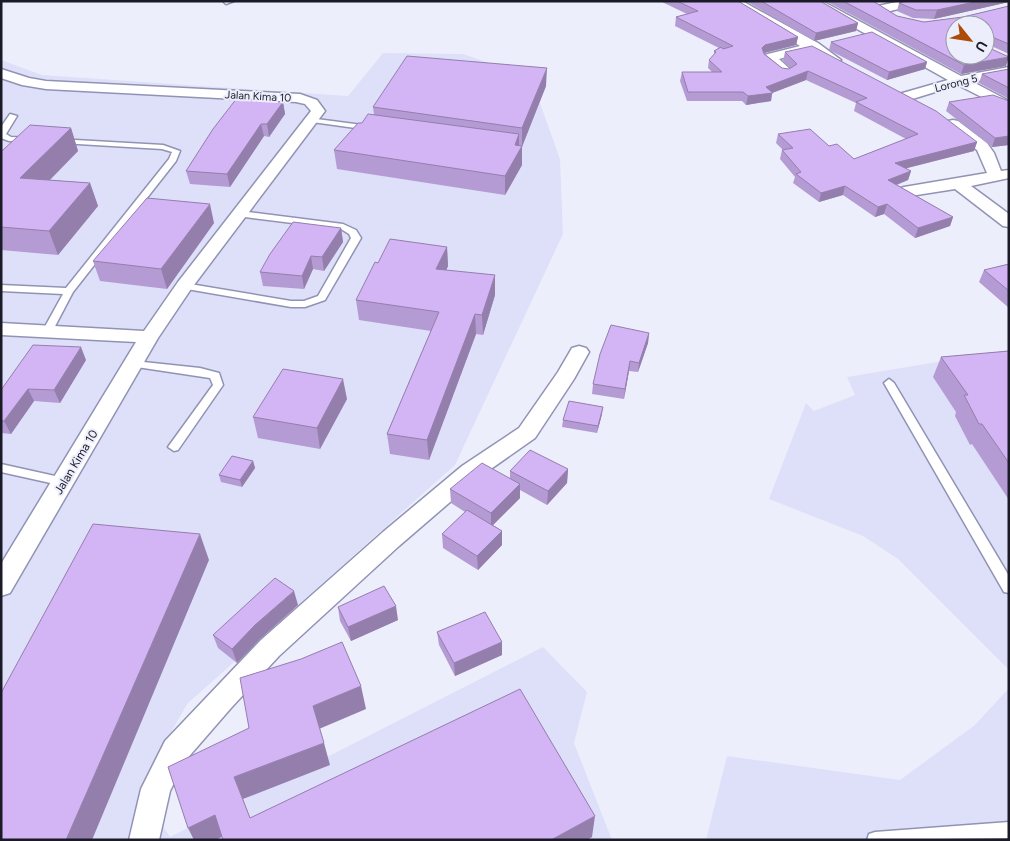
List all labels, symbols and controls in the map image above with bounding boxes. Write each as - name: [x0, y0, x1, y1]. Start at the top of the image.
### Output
- north arrow: [945, 15, 995, 65]
- text: U: [971, 38, 991, 55]
- street label: Lorong 5: [933, 72, 979, 95]
- street label: Jalan Kima 10: [224, 88, 292, 105]
- street label: Jalan Kima 10: [51, 427, 101, 497]

